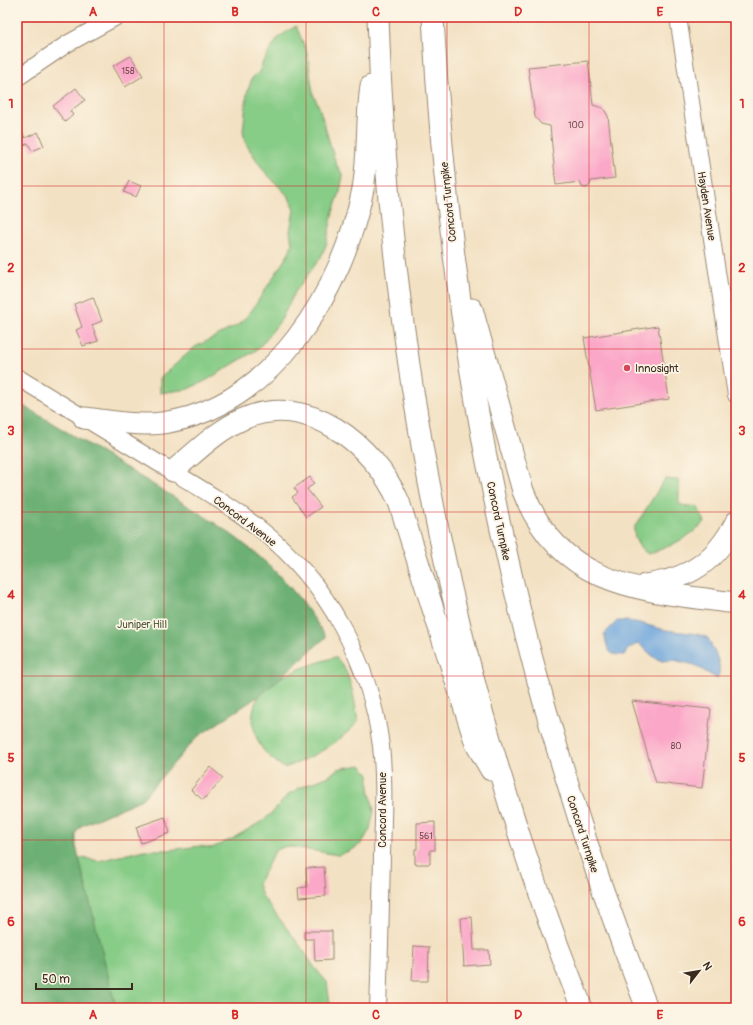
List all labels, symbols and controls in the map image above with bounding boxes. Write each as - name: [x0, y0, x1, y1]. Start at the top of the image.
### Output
- text: A: [89, 4, 98, 20]
- text: B: [231, 4, 239, 20]
- text: C: [372, 4, 380, 20]
- text: D: [514, 4, 522, 20]
- text: E: [657, 4, 664, 20]
- house number: 158: [122, 66, 135, 77]
- text: 1: [8, 96, 14, 112]
- text: 1: [739, 96, 745, 112]
- house number: 100: [568, 120, 584, 131]
- street label: Concord Turnpike: [438, 161, 459, 243]
- street label: Hayden Avenue: [695, 171, 718, 242]
- text: 2: [7, 260, 15, 276]
- text: 2: [738, 260, 746, 276]
- place label: Innosight: [635, 362, 679, 375]
- marker: Innosight: [622, 363, 632, 373]
- text: 3: [7, 423, 15, 439]
- text: 3: [738, 423, 746, 439]
- street label: Concord Turnpike: [484, 480, 513, 562]
- street label: Concord Avenue: [211, 493, 279, 550]
- text: 4: [7, 587, 15, 603]
- text: 4: [738, 587, 746, 603]
- park label: Juniper Hill: [117, 618, 167, 631]
- house number: 80: [671, 741, 681, 752]
- text: 5: [7, 750, 15, 766]
- text: 5: [738, 750, 746, 766]
- street label: Concord Avenue: [376, 772, 389, 848]
- street label: Concord Turnpike: [564, 794, 601, 875]
- house number: 561: [419, 831, 433, 842]
- text: 6: [7, 914, 15, 930]
- text: 6: [738, 914, 746, 930]
- north arrow: [679, 951, 719, 991]
- text: N: [700, 960, 715, 973]
- scale bar: [36, 965, 132, 991]
- text: 50 m: [42, 972, 70, 987]
- text: A: [89, 1007, 98, 1023]
- text: B: [231, 1007, 239, 1023]
- text: C: [372, 1007, 380, 1023]
- text: D: [514, 1007, 522, 1023]
- text: E: [657, 1007, 664, 1023]

